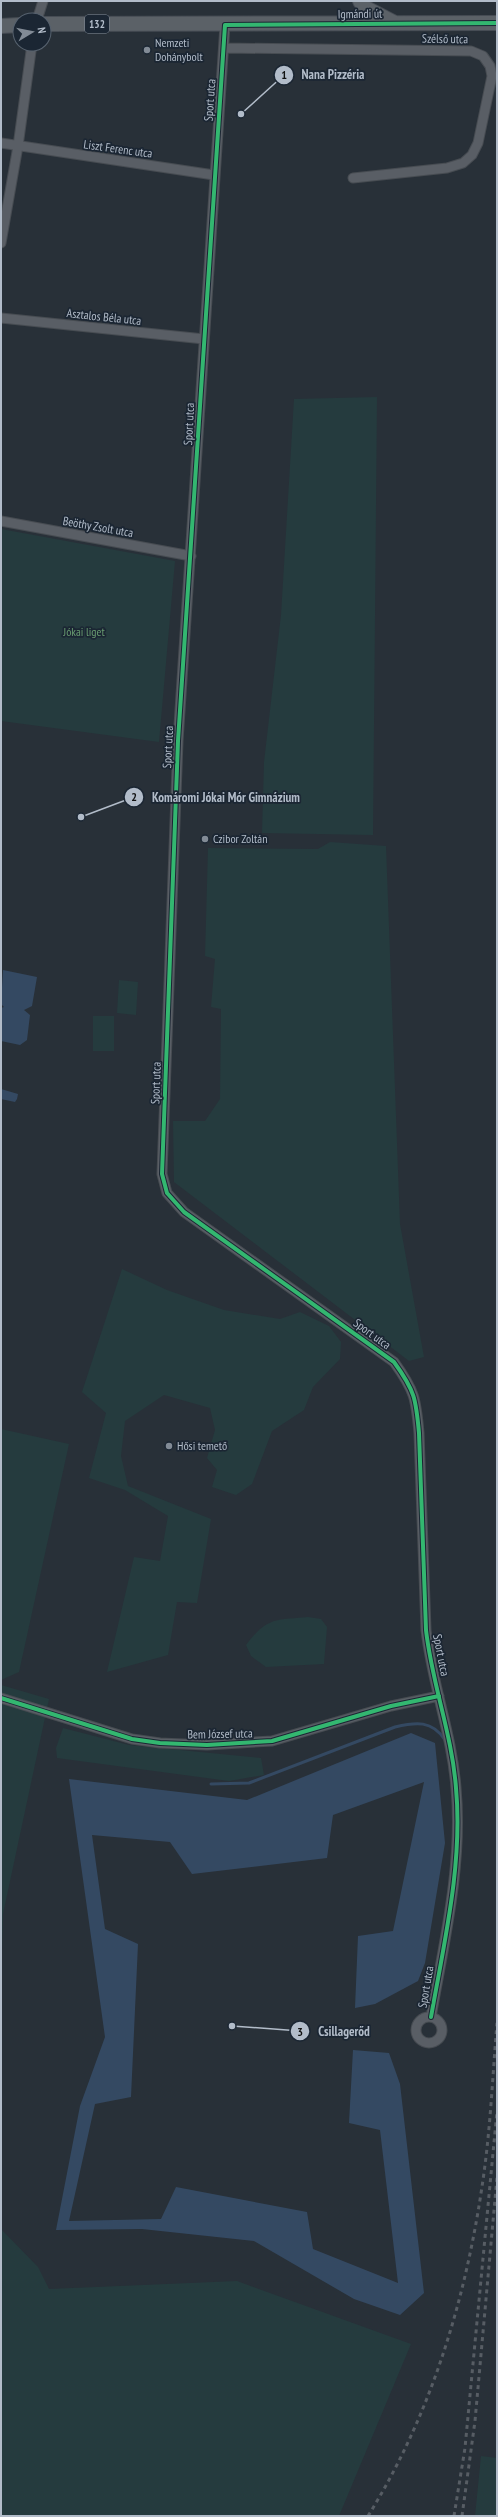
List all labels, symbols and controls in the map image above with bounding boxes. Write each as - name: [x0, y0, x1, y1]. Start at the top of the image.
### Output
- street label: Igmándi út: [338, 6, 383, 21]
- north arrow: [12, 12, 52, 52]
- road number: 132: [85, 15, 109, 33]
- text: N: [34, 26, 49, 34]
- street label: Szélső utca: [422, 31, 468, 46]
- place label: Nemzeti Dohánybolt: [155, 35, 204, 64]
- marker: Nemzeti Dohánybolt: [142, 45, 152, 55]
- callout: Nana Pizzéria: [274, 62, 373, 87]
- text: Nana Pizzéria: [302, 66, 364, 83]
- text: 1: [281, 67, 287, 82]
- street label: Sport utca: [201, 78, 218, 122]
- street label: Liszt Ferenc utca: [83, 136, 154, 161]
- street label: Asztalos Béla utca: [66, 305, 142, 328]
- street label: Sport utca: [180, 402, 197, 446]
- street label: Beöthy Zsolt utca: [62, 513, 135, 540]
- park label: Jókai liget: [62, 624, 105, 639]
- street label: Sport utca: [159, 725, 176, 769]
- callout: Komáromi Jókai Mór Gimnázium: [124, 784, 308, 809]
- text: 2: [131, 789, 137, 804]
- text: Komáromi Jókai Mór Gimnázium: [152, 789, 300, 806]
- place label: Czibor Zoltán: [213, 831, 267, 846]
- marker: Czibor Zoltán: [200, 834, 210, 844]
- street label: Sport utca: [147, 1061, 164, 1104]
- street label: Sport utca: [351, 1315, 394, 1352]
- place label: Hősi temető: [177, 1438, 227, 1453]
- marker: Hősi temető: [164, 1441, 174, 1451]
- street label: Sport utca: [430, 1633, 453, 1677]
- street label: Bem József utca: [187, 1725, 253, 1742]
- street label: Sport utca: [414, 1965, 437, 2009]
- callout: Csillagerőd: [290, 2019, 377, 2044]
- text: Csillagerőd: [318, 2023, 370, 2040]
- text: 3: [297, 2024, 303, 2039]

